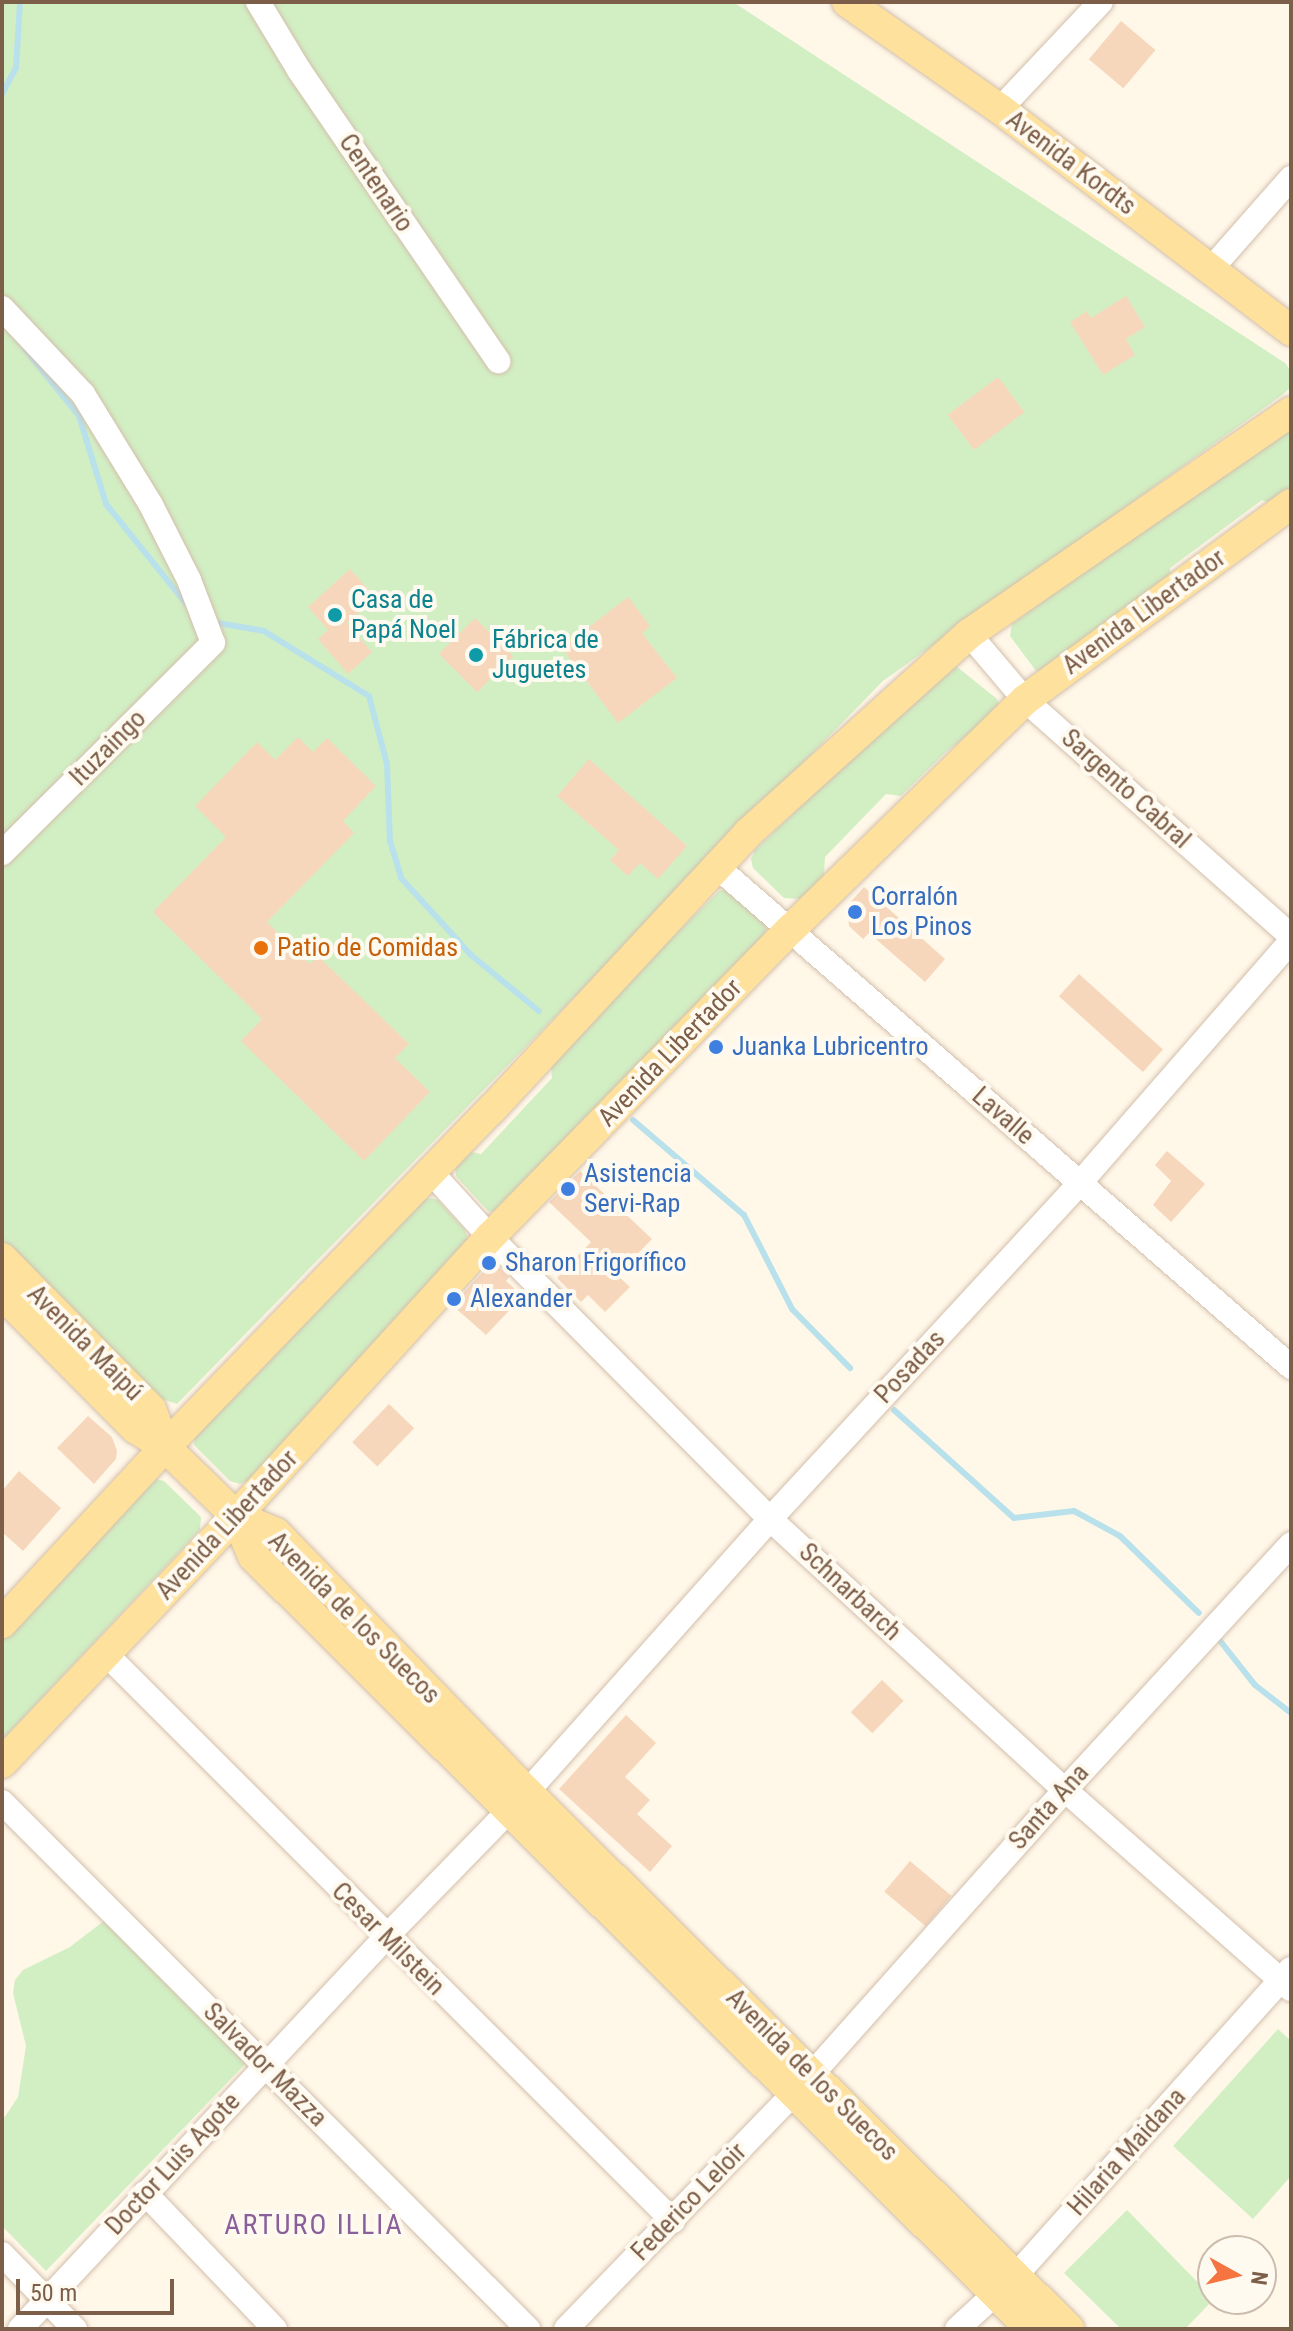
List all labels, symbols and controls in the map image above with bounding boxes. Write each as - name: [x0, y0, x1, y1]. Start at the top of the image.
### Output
- street label: Avenida Kordts: [1000, 104, 1142, 222]
- street label: Centenario: [332, 128, 420, 238]
- street label: Avenida Libertador: [1057, 543, 1231, 681]
- place label: Casa de Papá Noel: [351, 584, 456, 646]
- marker: Casa de Papá Noel: [326, 606, 344, 624]
- place label: Fábrica de Juguetes: [492, 624, 599, 686]
- marker: Fábrica de Juguetes: [467, 646, 485, 664]
- street label: Ituzaingo: [63, 703, 153, 793]
- street label: Sargento Cabral: [1055, 723, 1197, 855]
- place label: Corralón Los Pinos: [871, 881, 972, 942]
- marker: Corralón Los Pinos: [846, 903, 864, 921]
- place label: Patio de Comidas: [277, 932, 458, 964]
- marker: Patio de Comidas: [252, 939, 270, 957]
- street label: Avenida Libertador: [592, 973, 748, 1133]
- place label: Juanka Lubricentro: [732, 1031, 929, 1063]
- marker: Juanka Lubricentro: [707, 1038, 725, 1056]
- street label: Lavalle: [966, 1081, 1040, 1151]
- place label: Asistencia Servi-Rap: [584, 1158, 692, 1220]
- marker: Asistencia Servi-Rap: [559, 1180, 577, 1198]
- place label: Sharon Frigorífico: [505, 1247, 687, 1279]
- marker: Sharon Frigorífico: [480, 1254, 498, 1272]
- street label: Avenida Maipú: [21, 1279, 149, 1407]
- place label: Alexander: [470, 1283, 573, 1315]
- marker: Alexander: [445, 1290, 463, 1308]
- street label: Posadas: [868, 1324, 952, 1410]
- street label: Avenida Libertador: [150, 1444, 304, 1606]
- street label: Avenida de los Suecos: [261, 1525, 447, 1711]
- street label: Schnarbarch: [792, 1537, 908, 1647]
- street label: Santa Ana: [1002, 1758, 1096, 1856]
- street label: Cesar Milstein: [325, 1876, 451, 2002]
- street label: Avenida de los Suecos: [719, 1982, 905, 2168]
- street label: Salvador Mazza: [197, 1997, 333, 2133]
- street label: Hilaria Maidana: [1061, 2082, 1193, 2222]
- street label: Doctor Luis Agote: [99, 2086, 247, 2242]
- street label: Federico Leloir: [625, 2137, 753, 2267]
- district label: ARTURO ILLIA: [224, 2208, 404, 2242]
- north arrow: [1197, 2235, 1277, 2315]
- scale bar: [20, 2263, 178, 2313]
- text: N: [1246, 2270, 1273, 2287]
- text: 50 m: [30, 2279, 77, 2307]

